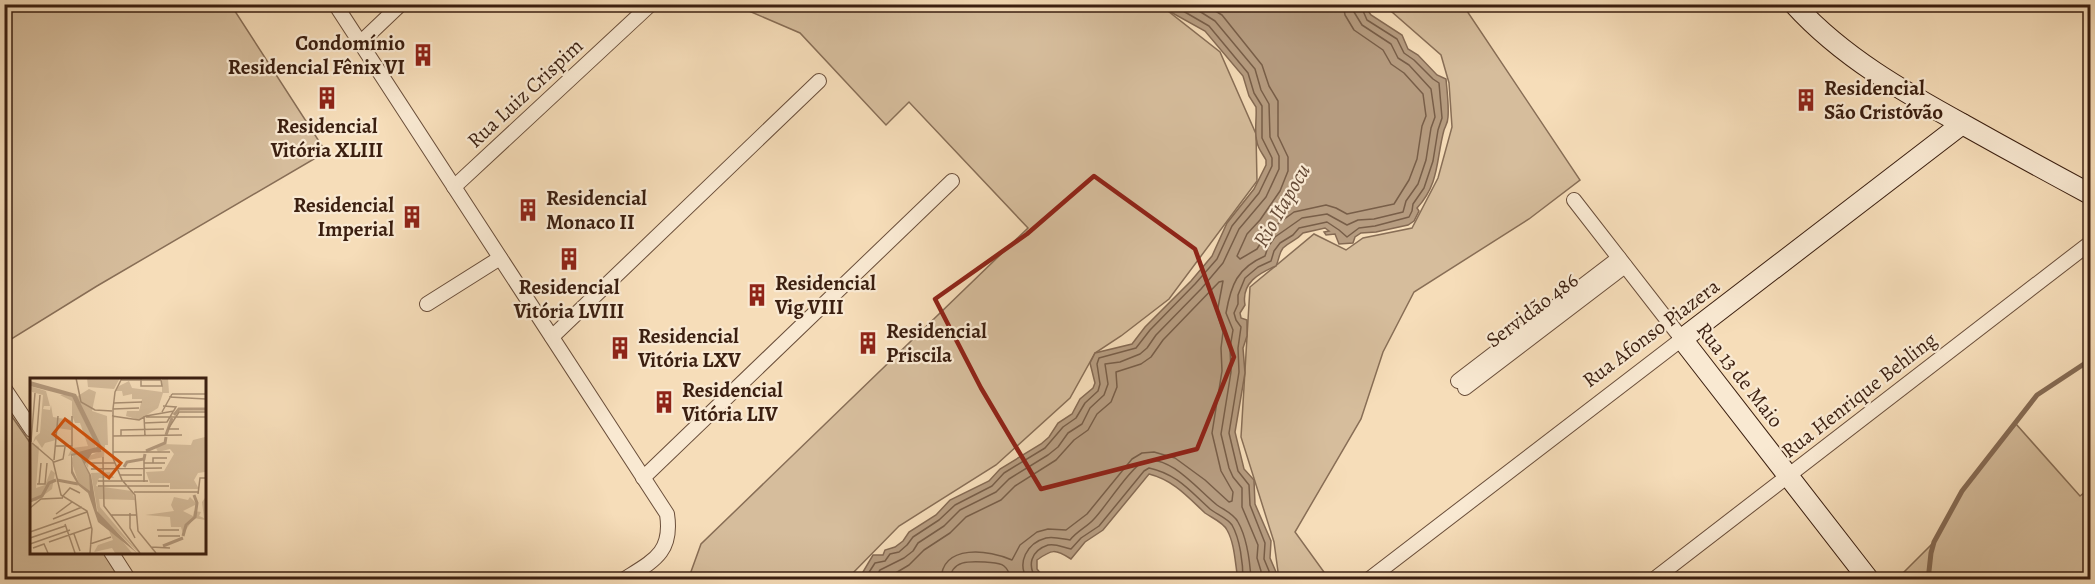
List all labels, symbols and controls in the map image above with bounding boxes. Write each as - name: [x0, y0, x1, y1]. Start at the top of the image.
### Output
- place label: Condomínio Residencial Fênix VI: [228, 29, 405, 81]
- street label: Rua Luiz Crispim: [461, 32, 589, 154]
- building icon: Condomínio Residencial Fênix VI: [410, 42, 436, 68]
- place label: Residencial São Cristóvão: [1824, 74, 1943, 126]
- building icon: Residencial Vitória XLIII: [314, 85, 340, 111]
- building icon: Residencial São Cristóvão: [1793, 87, 1819, 113]
- place label: Residencial Vitória XLIII: [270, 112, 383, 164]
- water label: Rio Itapocu: [1246, 158, 1318, 253]
- place label: Residencial Monaco II: [546, 184, 647, 236]
- place label: Residencial Imperial: [293, 191, 394, 243]
- building icon: Residencial Monaco II: [515, 197, 541, 223]
- building icon: Residencial Imperial: [399, 204, 425, 230]
- building icon: Residencial Vitória LVIII: [556, 246, 582, 272]
- street label: Servidão 486: [1480, 266, 1584, 354]
- place label: Residencial Vig VIII: [774, 269, 876, 321]
- street label: Rua Afonso Piazera: [1577, 272, 1726, 394]
- place label: Residencial Vitória LVIII: [513, 273, 624, 325]
- building icon: Residencial Vig VIII: [744, 282, 770, 308]
- place label: Residencial Priscila: [886, 317, 987, 369]
- street label: Rua 13 de Maio: [1690, 317, 1790, 433]
- place label: Residencial Vitória LXV: [637, 322, 742, 374]
- street label: Rua Henrique Behling: [1776, 325, 1943, 464]
- building icon: Residencial Priscila: [855, 330, 881, 356]
- building icon: Residencial Vitória LXV: [607, 335, 633, 361]
- place label: Residencial Vitória LIV: [681, 376, 783, 428]
- inset map: [30, 378, 206, 554]
- building icon: Residencial Vitória LIV: [651, 389, 677, 415]

